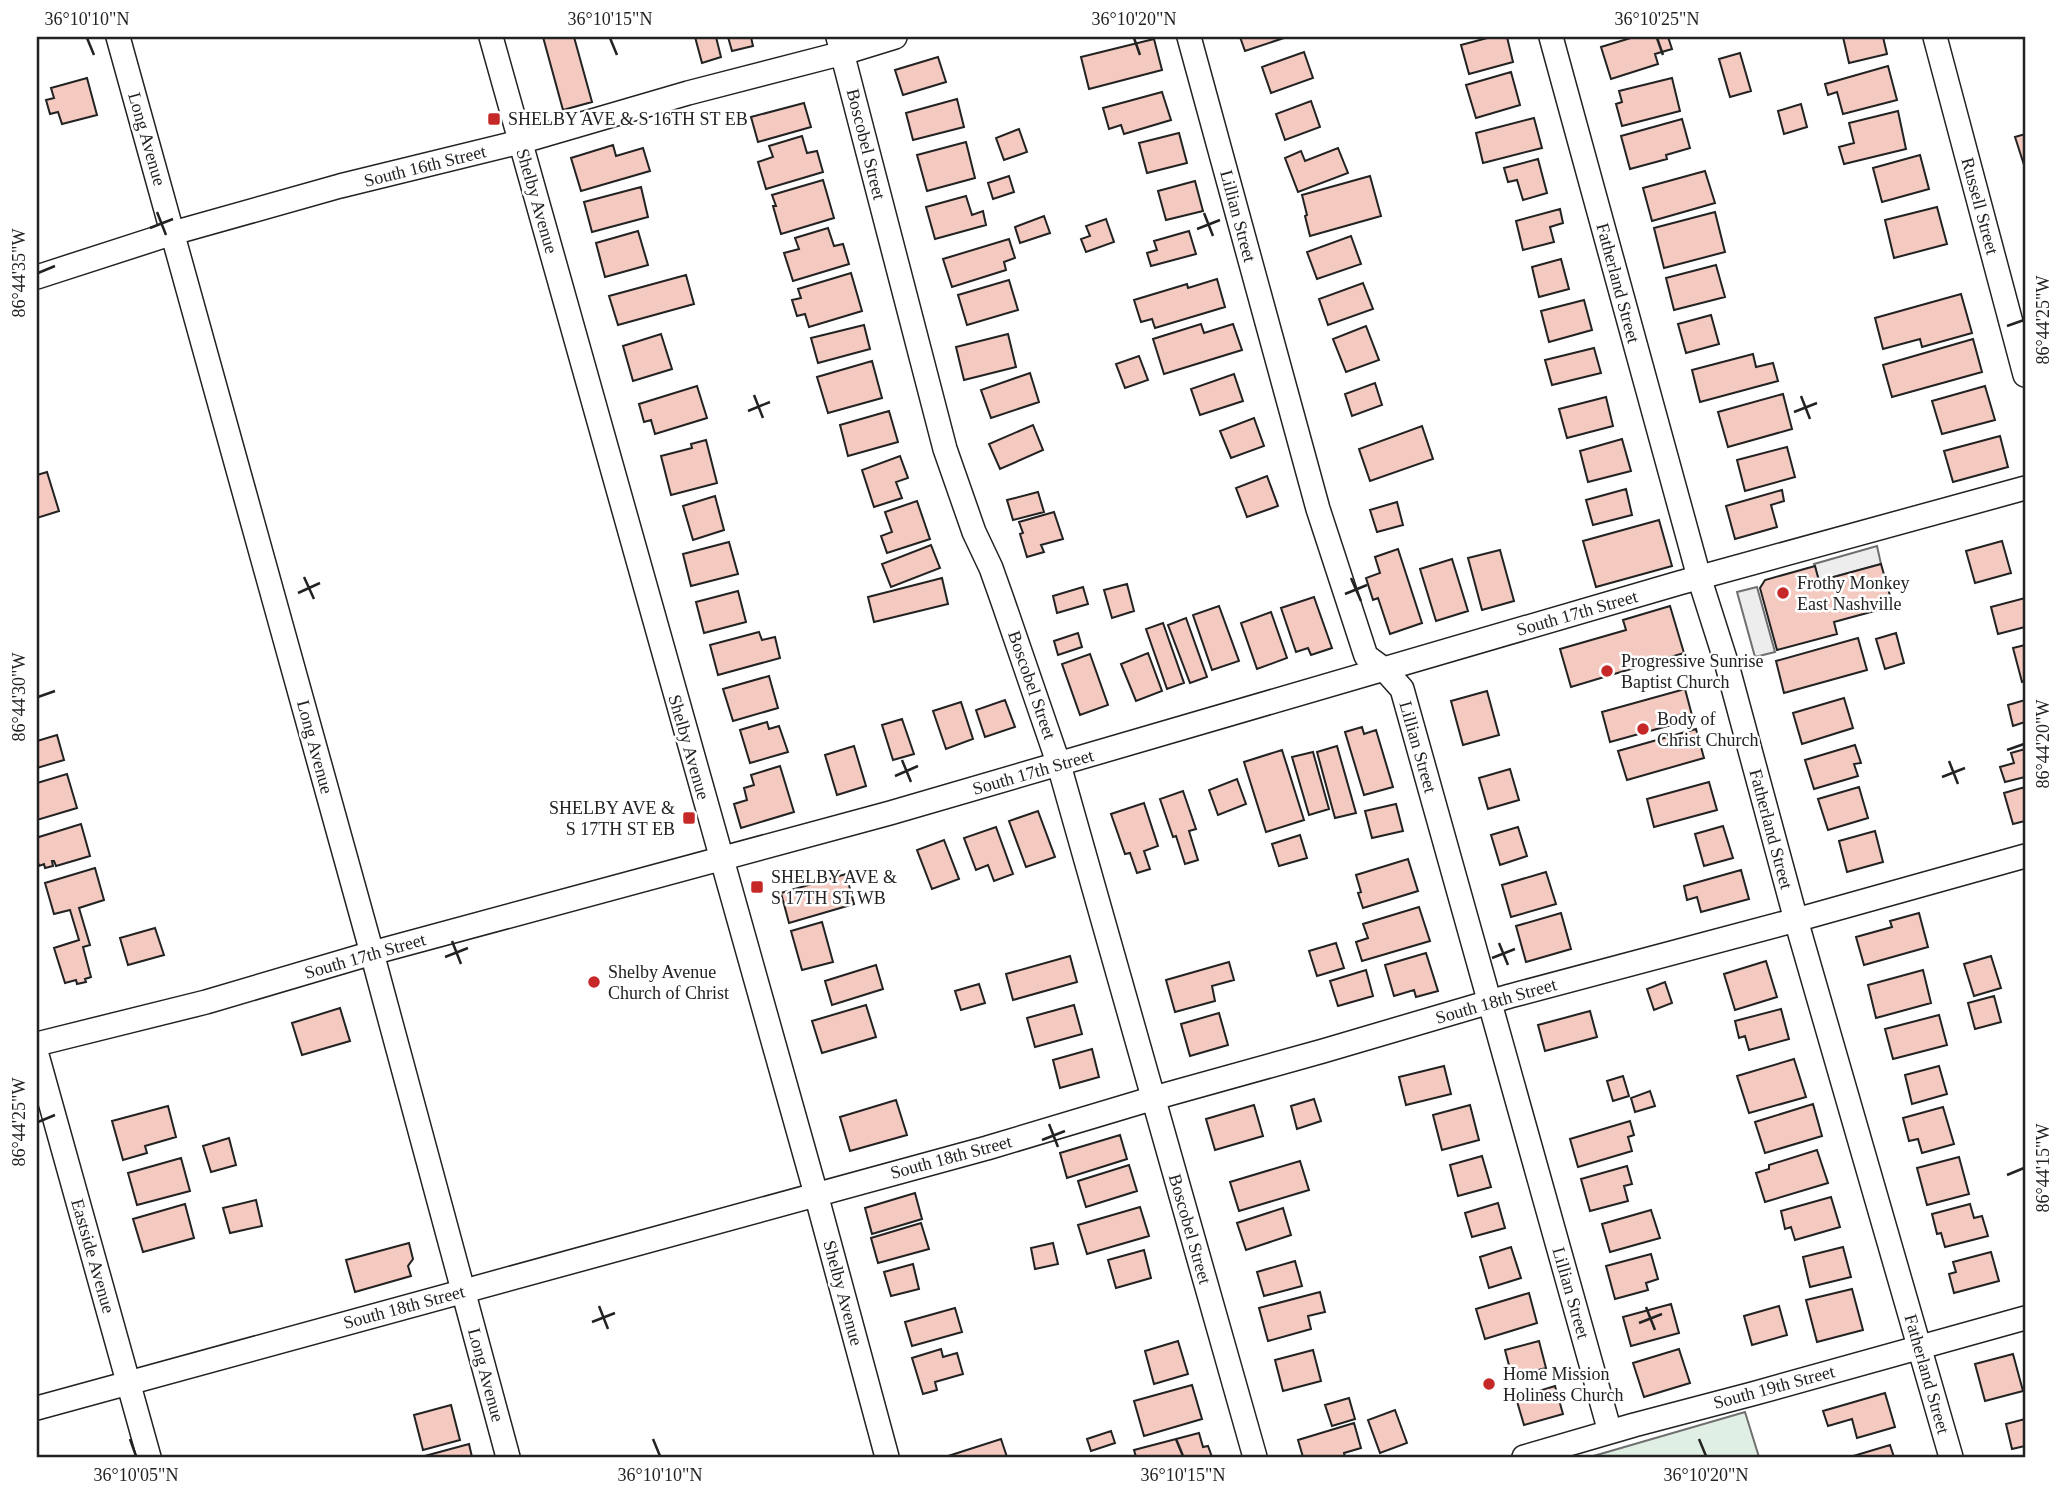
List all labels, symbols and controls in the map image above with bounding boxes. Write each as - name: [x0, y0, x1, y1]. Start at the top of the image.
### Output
- text: 36°10'10"N: [45, 9, 129, 29]
- text: 36°10'15"N: [568, 9, 652, 29]
- text: 36°10'20"N: [1092, 9, 1176, 29]
- text: 36°10'25"N: [1615, 9, 1699, 29]
- street label: Boscobel Street: [843, 87, 889, 201]
- street label: Long Avenue: [124, 90, 170, 188]
- place label: SHELBY AVE & S 16TH ST EB: [508, 109, 748, 129]
- marker: SHELBY AVE & S 16TH ST EB: [486, 111, 502, 127]
- street label: South 16th Street: [362, 141, 488, 191]
- street label: Shelby Avenue: [512, 146, 562, 256]
- street label: Russell Street: [1957, 155, 2003, 257]
- street label: Lillian Street: [1216, 168, 1260, 264]
- street label: Fatherland Street: [1592, 221, 1644, 345]
- text: 86°44'35"W: [9, 229, 29, 317]
- text: 86°44'25"W: [2033, 276, 2053, 364]
- place label: Frothy Monkey East Nashville: [1797, 573, 1910, 614]
- marker: Frothy Monkey East Nashville: [1775, 585, 1791, 601]
- street label: South 17th Street: [1514, 586, 1640, 640]
- street label: Boscobel Street: [1004, 628, 1060, 742]
- place label: Progressive Sunrise Baptist Church: [1621, 651, 1764, 692]
- text: 86°44'30"W: [9, 653, 29, 741]
- marker: Progressive Sunrise Baptist Church: [1599, 663, 1615, 679]
- street label: Shelby Avenue: [664, 692, 714, 802]
- street label: Long Avenue: [293, 698, 337, 796]
- street label: Lillian Street: [1395, 699, 1441, 795]
- text: 86°44'20"W: [2033, 700, 2053, 788]
- place label: Body of Christ Church: [1657, 709, 1759, 750]
- marker: Body of Christ Church: [1635, 721, 1651, 737]
- street label: South 17th Street: [970, 745, 1096, 799]
- street label: Fatherland Street: [1745, 767, 1797, 891]
- place label: SHELBY AVE & S 17TH ST EB: [549, 798, 675, 839]
- marker: SHELBY AVE & S 17TH ST EB: [681, 810, 697, 826]
- place label: SHELBY AVE & S 17TH ST WB: [771, 867, 897, 908]
- marker: SHELBY AVE & S 17TH ST WB: [749, 879, 765, 895]
- street label: South 17th Street: [302, 929, 428, 983]
- place label: Shelby Avenue Church of Christ: [608, 962, 729, 1003]
- marker: Shelby Avenue Church of Christ: [586, 974, 602, 990]
- street label: South 18th Street: [1433, 974, 1559, 1028]
- text: 86°44'25"W: [9, 1078, 29, 1166]
- text: 86°44'15"W: [2033, 1124, 2053, 1212]
- street label: South 18th Street: [888, 1131, 1014, 1183]
- street label: Boscobel Street: [1165, 1172, 1215, 1286]
- street label: Eastside Avenue: [67, 1196, 119, 1316]
- street label: Shelby Avenue: [819, 1238, 867, 1348]
- street label: Lillian Street: [1548, 1245, 1594, 1341]
- street label: South 18th Street: [341, 1281, 467, 1333]
- street label: Fatherland Street: [1900, 1312, 1954, 1436]
- street label: Long Avenue: [464, 1326, 508, 1424]
- street label: South 19th Street: [1711, 1361, 1837, 1413]
- place label: Home Mission Holiness Church: [1503, 1364, 1624, 1405]
- marker: Home Mission Holiness Church: [1481, 1376, 1497, 1392]
- text: 36°10'05"N: [94, 1465, 178, 1485]
- text: 36°10'10"N: [618, 1465, 702, 1485]
- text: 36°10'15"N: [1141, 1465, 1225, 1485]
- text: 36°10'20"N: [1664, 1465, 1748, 1485]

